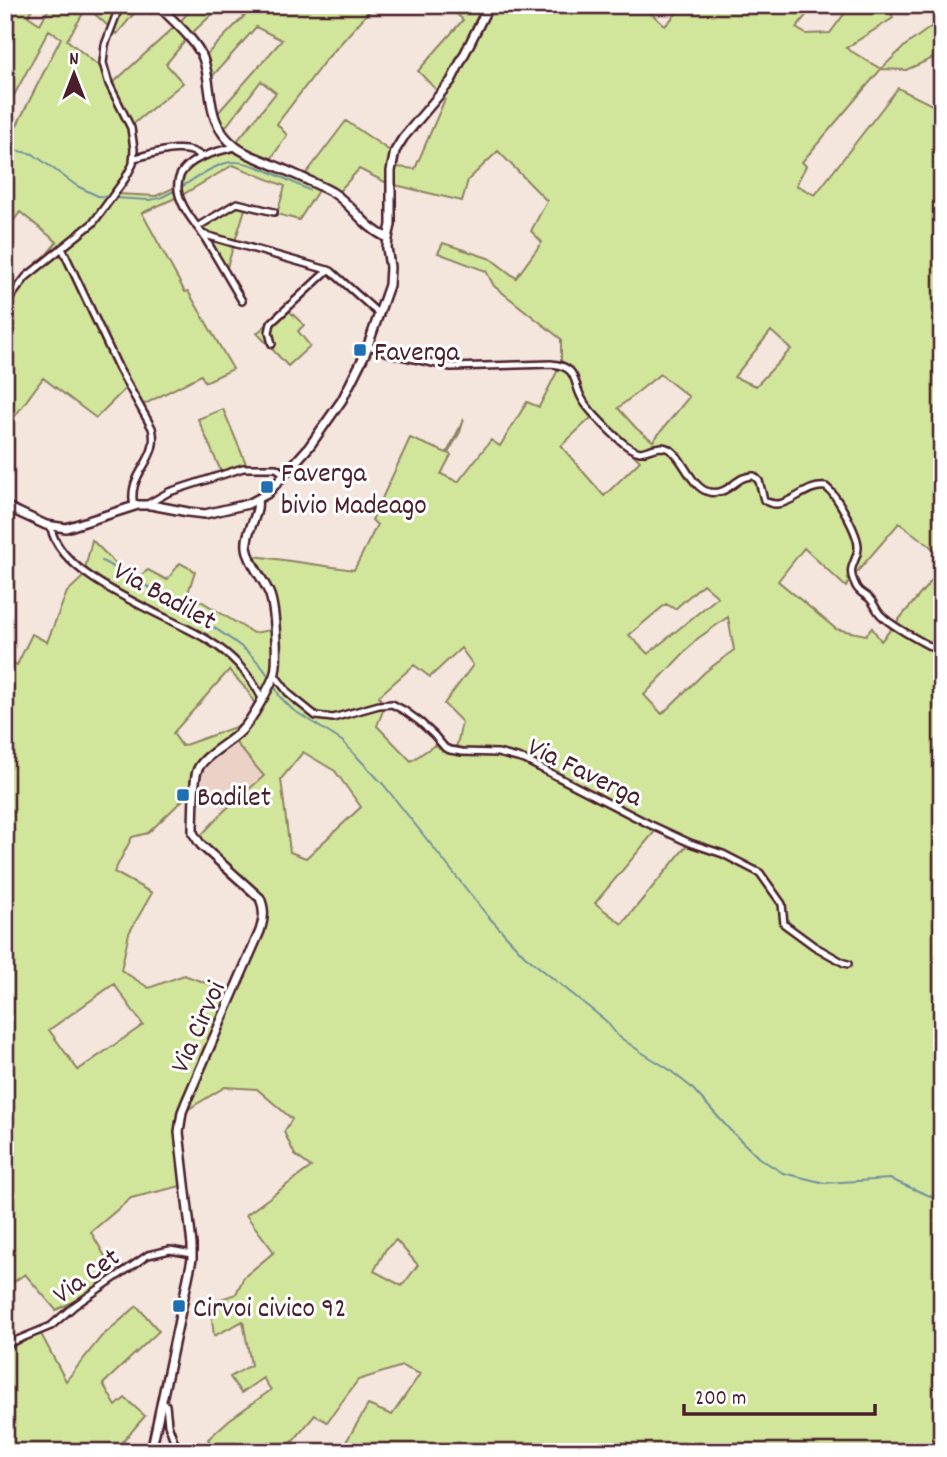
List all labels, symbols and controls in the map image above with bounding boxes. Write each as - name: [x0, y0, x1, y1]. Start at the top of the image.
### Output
- north arrow: [38, 38, 108, 108]
- text: N: [69, 47, 79, 74]
- place label: Faverga: [374, 335, 460, 375]
- marker: Faverga: [352, 342, 368, 358]
- place label: Faverga bivio Madeago: [281, 456, 427, 528]
- marker: Faverga bivio Madeago: [259, 479, 275, 495]
- street label: Via Badilet: [105, 554, 222, 643]
- street label: Via Faverga: [520, 729, 649, 820]
- place label: Badilet: [197, 780, 271, 820]
- marker: Badilet: [175, 787, 191, 803]
- street label: Via Cirvoi: [163, 976, 239, 1080]
- street label: Via Cet: [46, 1240, 130, 1316]
- place label: Cirvoi civico 92: [193, 1291, 346, 1331]
- marker: Cirvoi civico 92: [171, 1298, 187, 1314]
- scale bar: [684, 1373, 875, 1417]
- text: 200 m: [695, 1385, 746, 1415]

